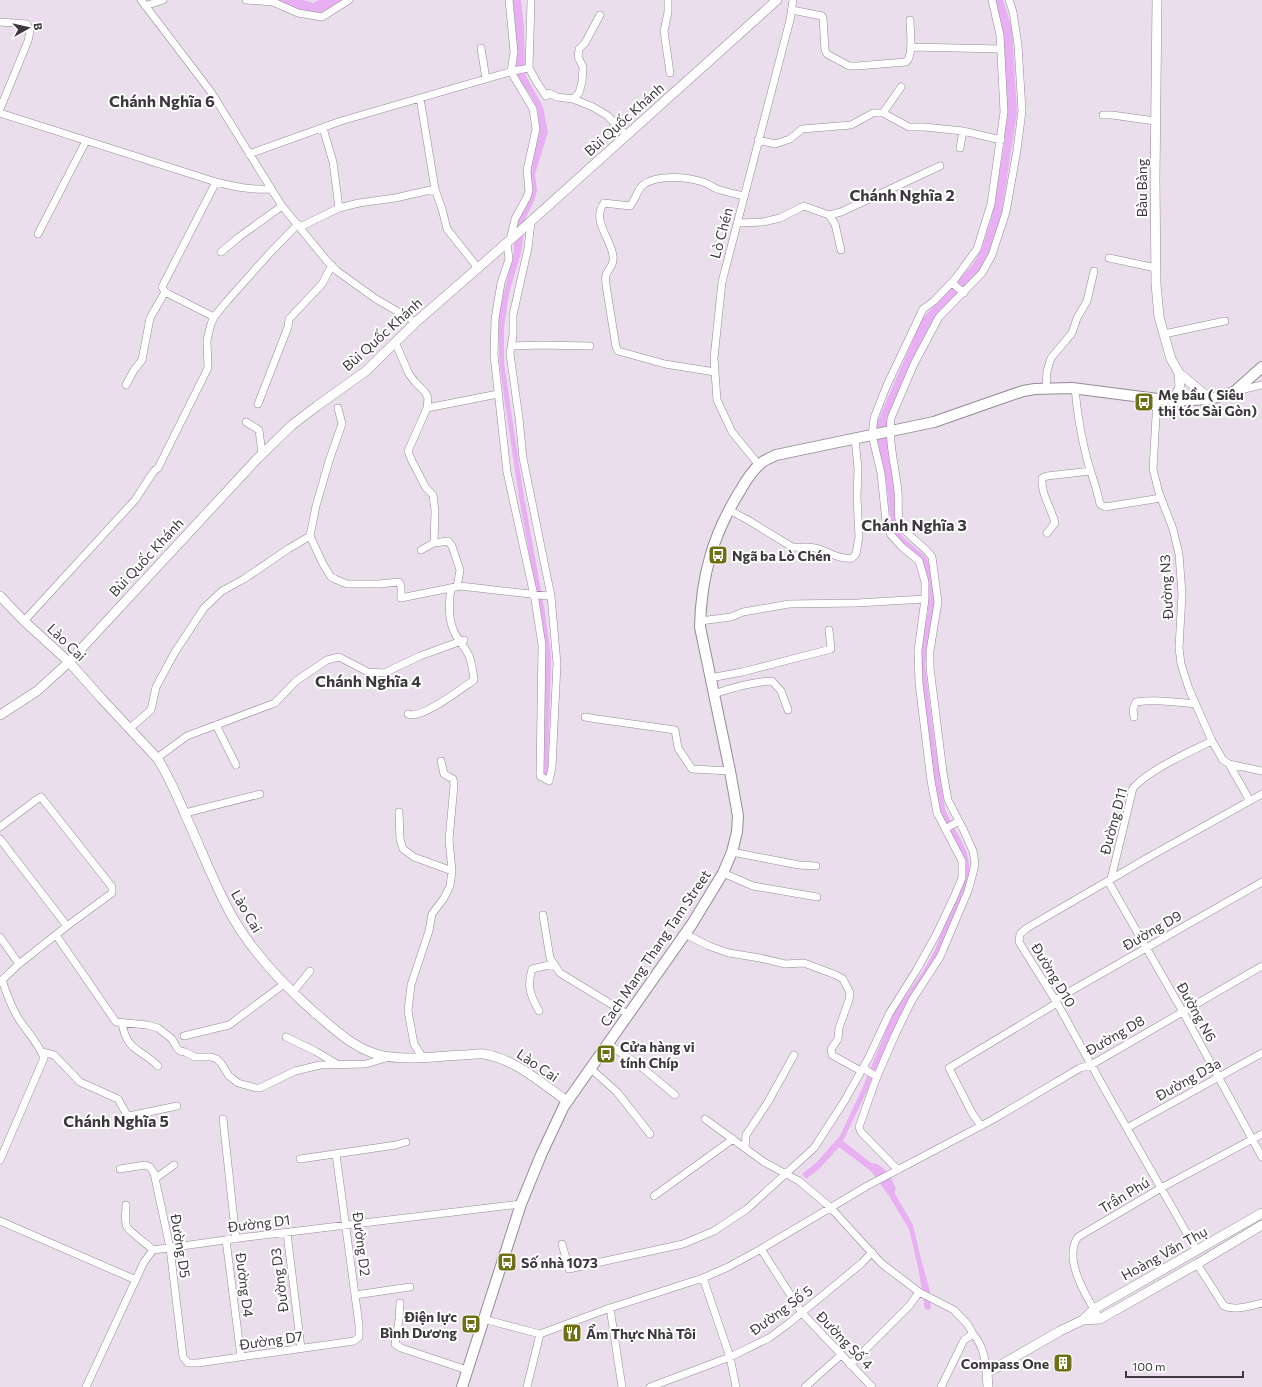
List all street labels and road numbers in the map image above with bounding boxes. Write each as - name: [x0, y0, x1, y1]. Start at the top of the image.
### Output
- street label: Bùi Quốc Khánh: [581, 79, 667, 159]
- street label: Bàu Bàng: [1133, 158, 1150, 217]
- street label: Lò Chén: [706, 206, 736, 260]
- street label: Bùi Quốc Khánh: [339, 294, 425, 374]
- street label: Bùi Quốc Khánh: [105, 514, 187, 600]
- street label: Đường N3: [1156, 554, 1176, 621]
- street label: Lào Cai: [44, 620, 90, 664]
- street label: Đường D11: [1096, 786, 1130, 857]
- street label: Cach Mang Thang Tam Street: [596, 866, 714, 1030]
- street label: Lào Cai: [228, 886, 266, 936]
- street label: Đường D9: [1119, 906, 1184, 954]
- street label: Đường D10: [1028, 939, 1080, 1010]
- street label: Đường N6: [1173, 978, 1220, 1045]
- street label: Đường D8: [1082, 1011, 1147, 1059]
- street label: Lào Cai: [514, 1045, 562, 1085]
- street label: Đường D3a: [1152, 1054, 1224, 1104]
- street label: Trần Phú: [1096, 1173, 1152, 1217]
- street label: Đường D2: [350, 1210, 374, 1277]
- street label: Đường D1: [226, 1211, 291, 1235]
- street label: Đường D5: [167, 1212, 194, 1279]
- street label: Hoàng Văn Thụ: [1118, 1222, 1210, 1284]
- street label: Đường D3: [267, 1247, 291, 1314]
- street label: Đường D4: [232, 1251, 257, 1319]
- street label: Đường Số 5: [745, 1281, 816, 1339]
- street label: Đường Số 4: [812, 1307, 877, 1373]
- street label: Đường D7: [237, 1327, 304, 1353]

